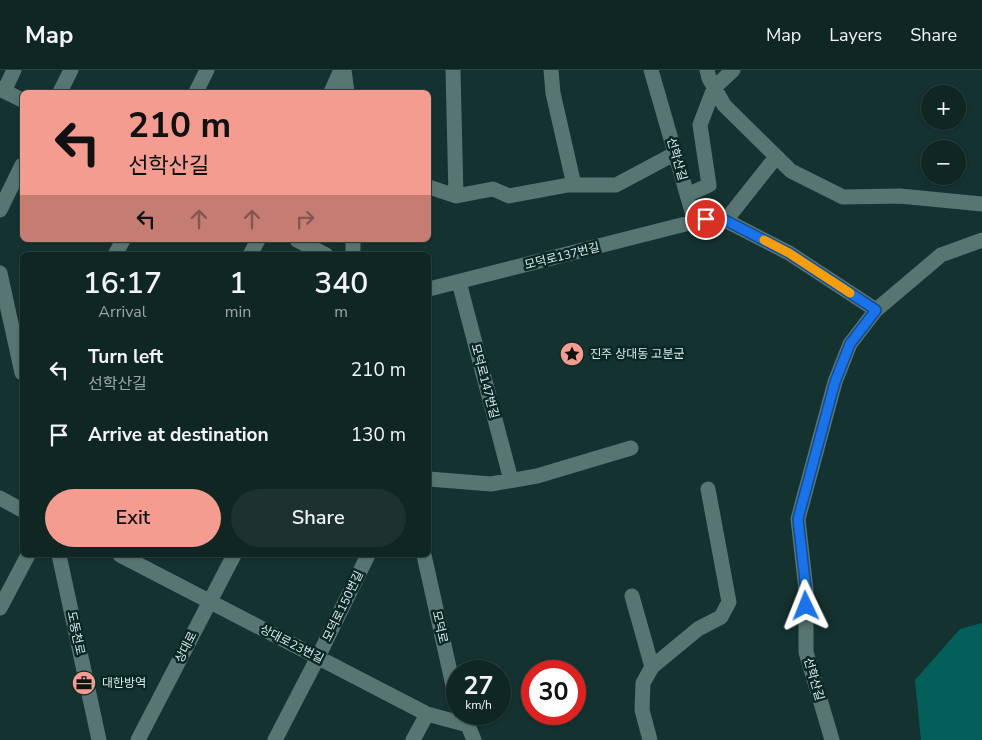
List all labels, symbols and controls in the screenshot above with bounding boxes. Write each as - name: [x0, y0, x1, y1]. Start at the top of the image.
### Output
- text: Map: [25, 19, 73, 51]
- text: Map: [766, 23, 801, 47]
- text: Layers: [829, 23, 882, 47]
- text: Share: [910, 23, 957, 47]
- map controls: [921, 85, 966, 185]
- button: +: [921, 85, 966, 130]
- text: 210 m: [128, 102, 231, 149]
- icon: left: [45, 110, 110, 175]
- street label: 선학산길: [663, 136, 691, 182]
- button: −: [921, 140, 966, 185]
- text: 선학산길: [128, 151, 209, 181]
- pin: [685, 198, 727, 240]
- icon: left: [132, 205, 160, 233]
- icon: ahead: [185, 205, 213, 233]
- icon: ahead: [238, 205, 266, 233]
- icon: right: [291, 205, 319, 233]
- icon: arrive: [692, 205, 720, 233]
- street label: 모덕로137번길: [523, 239, 601, 273]
- text: 16:17: [83, 263, 162, 304]
- text: 1: [229, 263, 247, 304]
- text: 340: [314, 263, 368, 304]
- text: Arrival: [98, 301, 146, 323]
- text: min: [225, 301, 251, 323]
- text: m: [334, 301, 348, 323]
- place icon: 진주 상대동 고분군: [559, 341, 585, 367]
- street label: 모덕로147번길: [467, 342, 503, 420]
- text: Turn left: [88, 344, 163, 370]
- place label: 진주 상대동 고분군: [590, 346, 685, 362]
- icon: left: [45, 356, 73, 384]
- text: 210 m: [351, 357, 406, 383]
- text: 선학산길: [88, 373, 147, 395]
- icon: arrive: [45, 421, 73, 449]
- text: Arrive at destination: [88, 422, 269, 448]
- text: 130 m: [351, 422, 406, 448]
- button: Exit: [45, 489, 221, 547]
- button: Share: [231, 489, 406, 547]
- street label: 모덕로150번길: [319, 568, 367, 644]
- position arrow: [779, 579, 831, 631]
- street label: 모덕로: [428, 609, 452, 645]
- street label: 도동천로: [64, 610, 88, 656]
- street label: 상대로23번길: [257, 621, 327, 667]
- street label: 상대로: [171, 629, 201, 665]
- street label: 선학산길: [800, 656, 828, 702]
- speed limit sign: 30: [521, 660, 586, 725]
- text: 27: [463, 669, 494, 703]
- office icon: 대한방역: [71, 670, 97, 696]
- place label: 대한방역: [102, 675, 146, 691]
- text: km/h: [465, 697, 492, 713]

